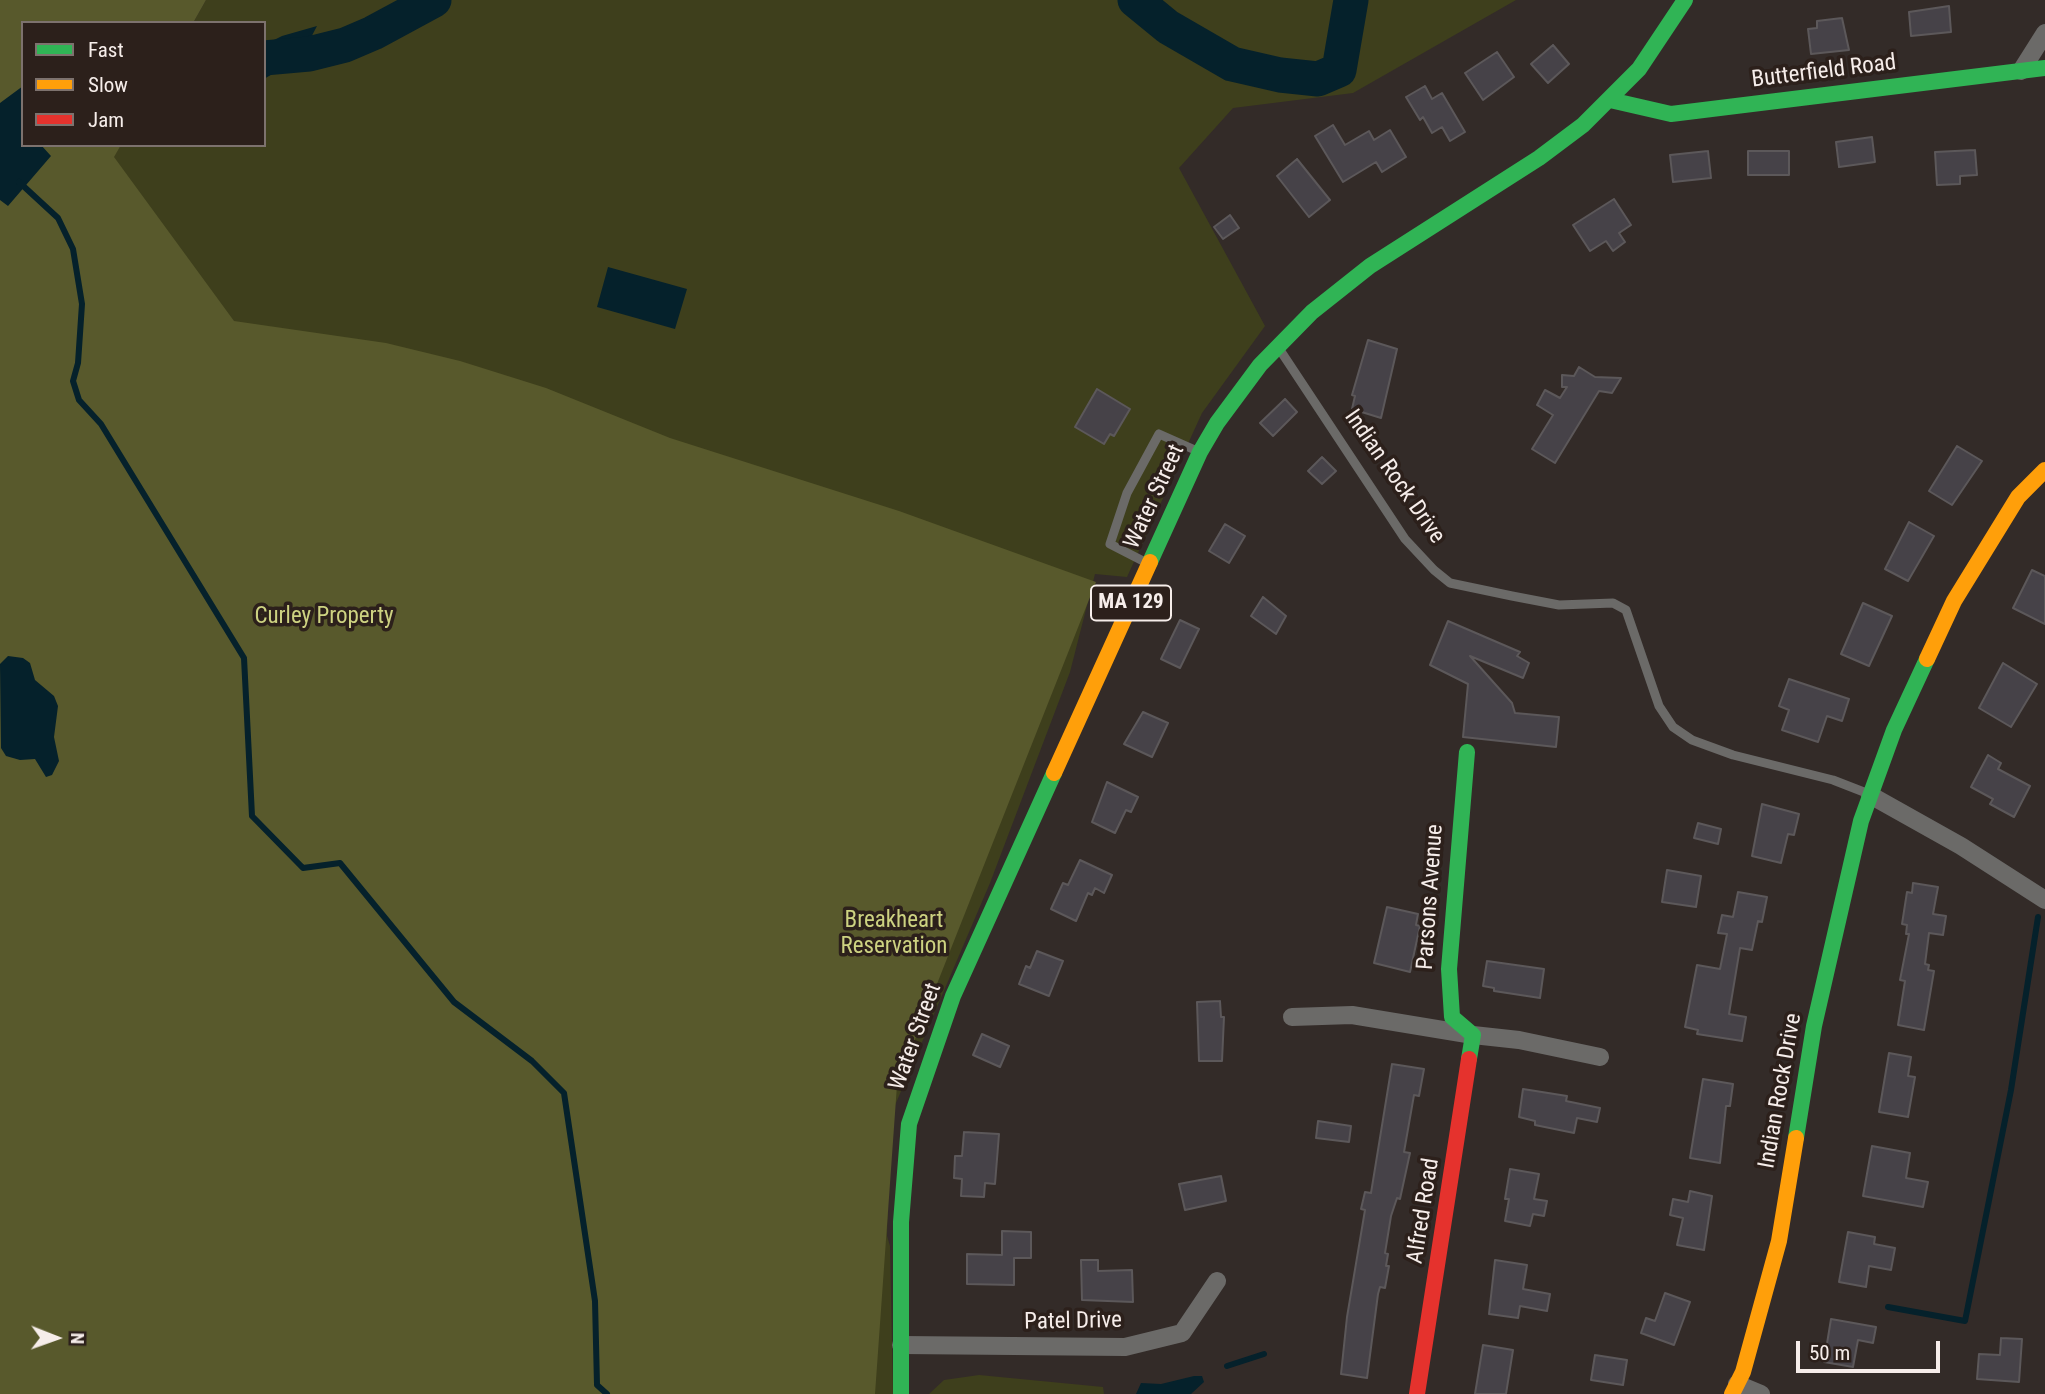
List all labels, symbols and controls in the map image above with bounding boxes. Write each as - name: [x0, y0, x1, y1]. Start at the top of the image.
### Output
- legend: [21, 21, 266, 147]
- text: Fast: [88, 38, 124, 62]
- street label: Butterfield Road: [1750, 49, 1898, 95]
- text: Slow: [88, 73, 128, 97]
- text: Jam: [88, 108, 124, 132]
- street label: Indian Rock Drive: [1338, 405, 1450, 549]
- street label: Water Street: [1119, 440, 1191, 554]
- road number: MA 129: [1091, 586, 1171, 620]
- park label: Curley Property: [254, 603, 394, 631]
- street label: Parsons Avenue: [1412, 823, 1450, 971]
- park label: Breakheart Reservation: [841, 907, 947, 961]
- street label: Water Street: [884, 980, 948, 1094]
- street label: Indian Rock Drive: [1754, 1011, 1808, 1171]
- street label: Alfred Road: [1402, 1156, 1446, 1266]
- north arrow: [21, 1303, 91, 1373]
- street label: Patel Drive: [1024, 1307, 1122, 1337]
- scale bar: [1800, 1328, 1944, 1372]
- text: N: [66, 1332, 89, 1344]
- text: 50 m: [1809, 1341, 1850, 1365]

